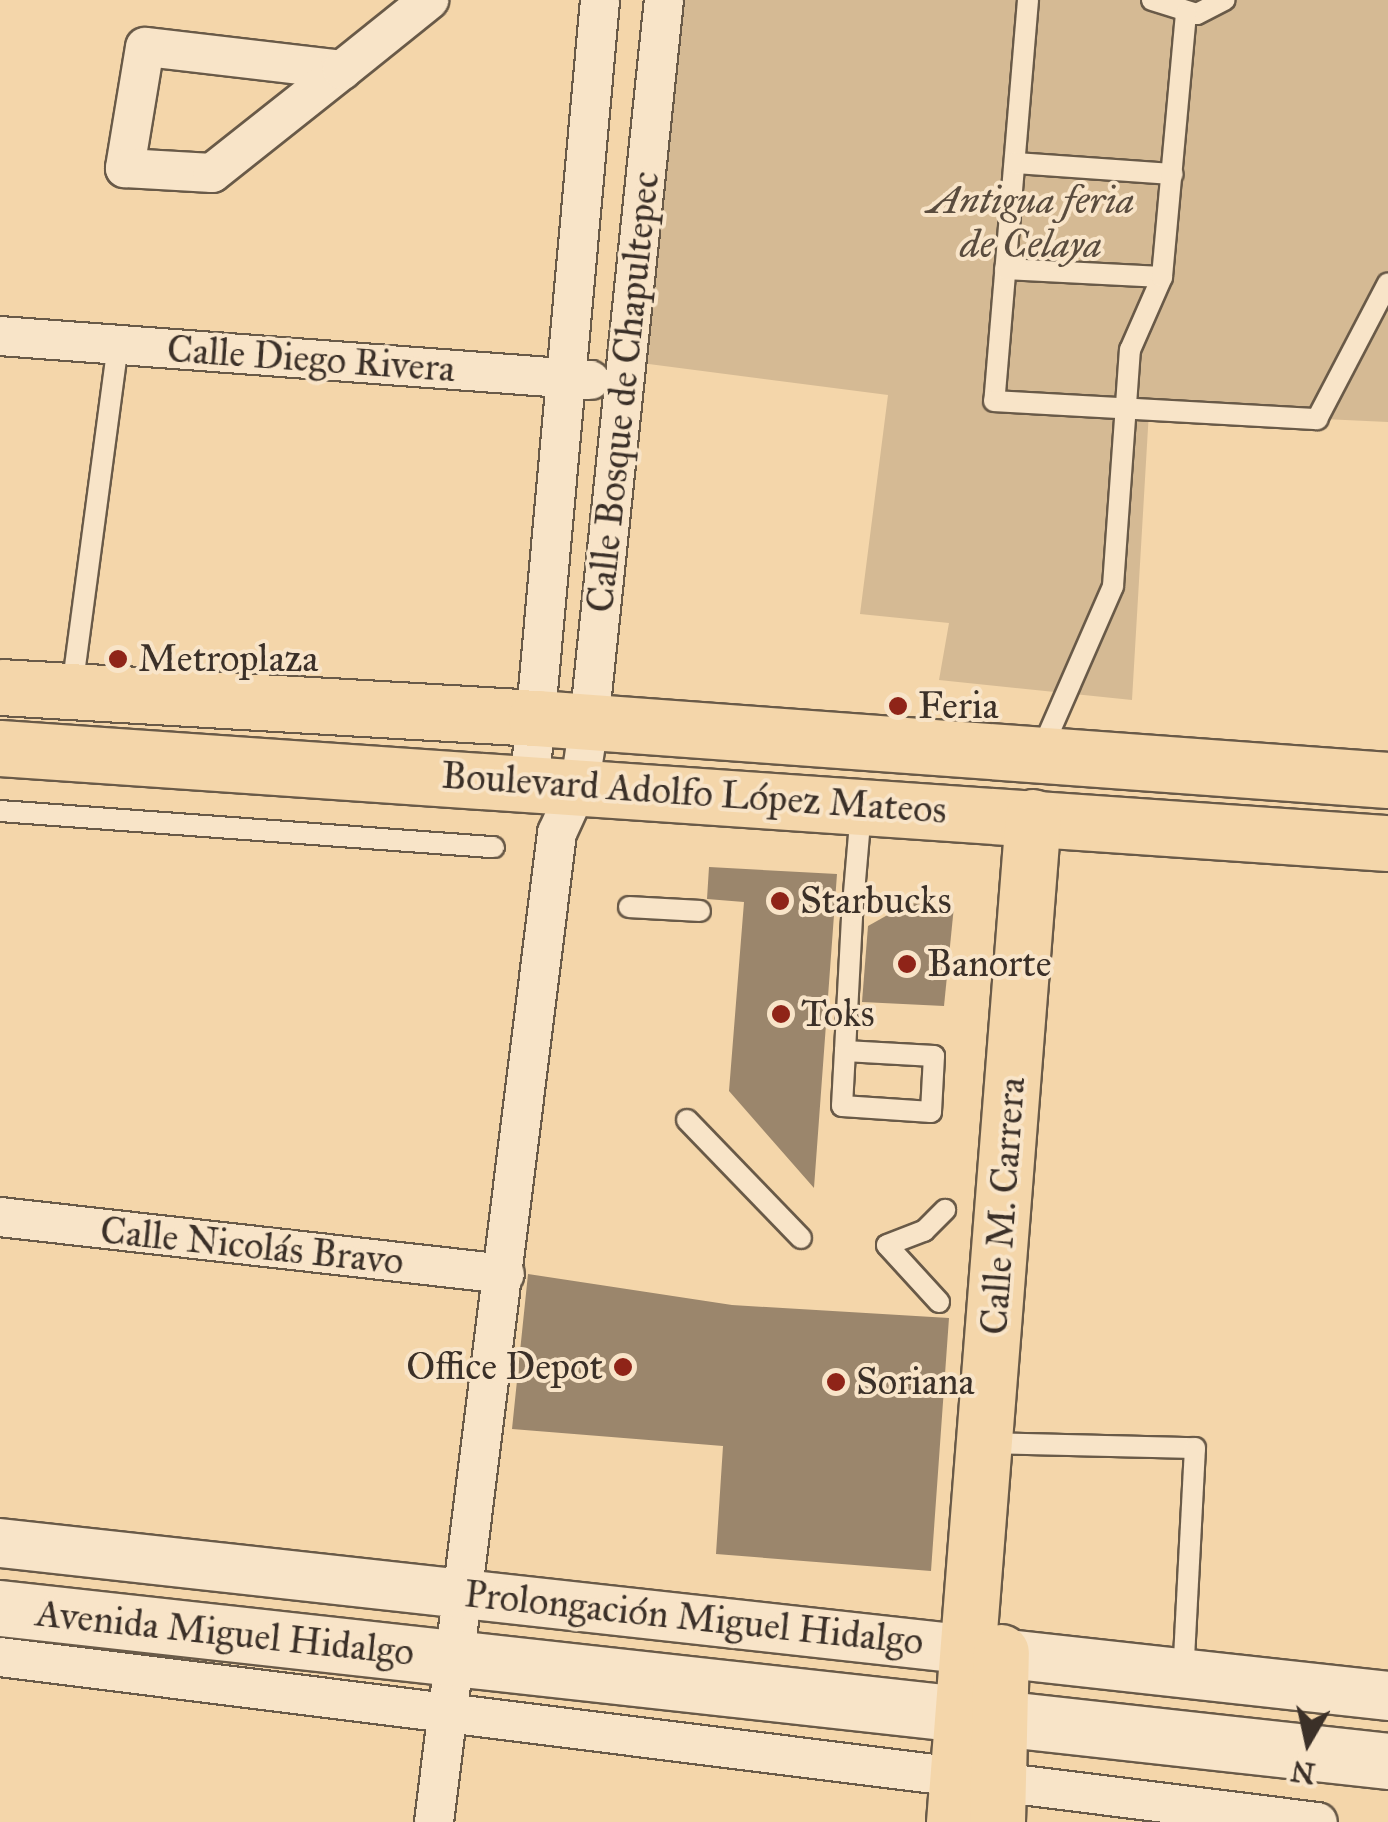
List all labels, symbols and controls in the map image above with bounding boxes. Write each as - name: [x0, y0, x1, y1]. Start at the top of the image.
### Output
- street label: Calle Bosque de Chapultepec: [577, 169, 669, 615]
- park label: Antigua feria de Celaya: [928, 178, 1134, 268]
- street label: Calle Diego Rivera: [166, 326, 456, 392]
- place label: Metroplaza: [138, 636, 318, 682]
- marker: Metroplaza: [107, 648, 129, 670]
- place label: Feria: [918, 683, 999, 729]
- marker: Feria: [887, 695, 909, 717]
- street label: Boulevard Adolfo López Mateos: [440, 753, 948, 833]
- place label: Starbucks: [800, 878, 952, 924]
- marker: Starbucks: [769, 890, 791, 912]
- place label: Banorte: [927, 941, 1052, 987]
- marker: Banorte: [896, 953, 918, 975]
- place label: Toks: [801, 991, 875, 1037]
- marker: Toks: [770, 1003, 792, 1025]
- street label: Calle M. Carrera: [971, 1076, 1035, 1336]
- street label: Calle Nicolás Bravo: [98, 1207, 406, 1285]
- place label: Office Depot: [406, 1344, 603, 1390]
- marker: Office Depot: [612, 1356, 634, 1378]
- place label: Soriana: [856, 1359, 975, 1405]
- marker: Soriana: [825, 1371, 847, 1393]
- street label: Prolongación Miguel Hidalgo: [462, 1571, 926, 1665]
- street label: Avenida Miguel Hidalgo: [34, 1590, 416, 1676]
- north arrow: [1258, 1692, 1358, 1792]
- text: N: [1289, 1753, 1318, 1791]

